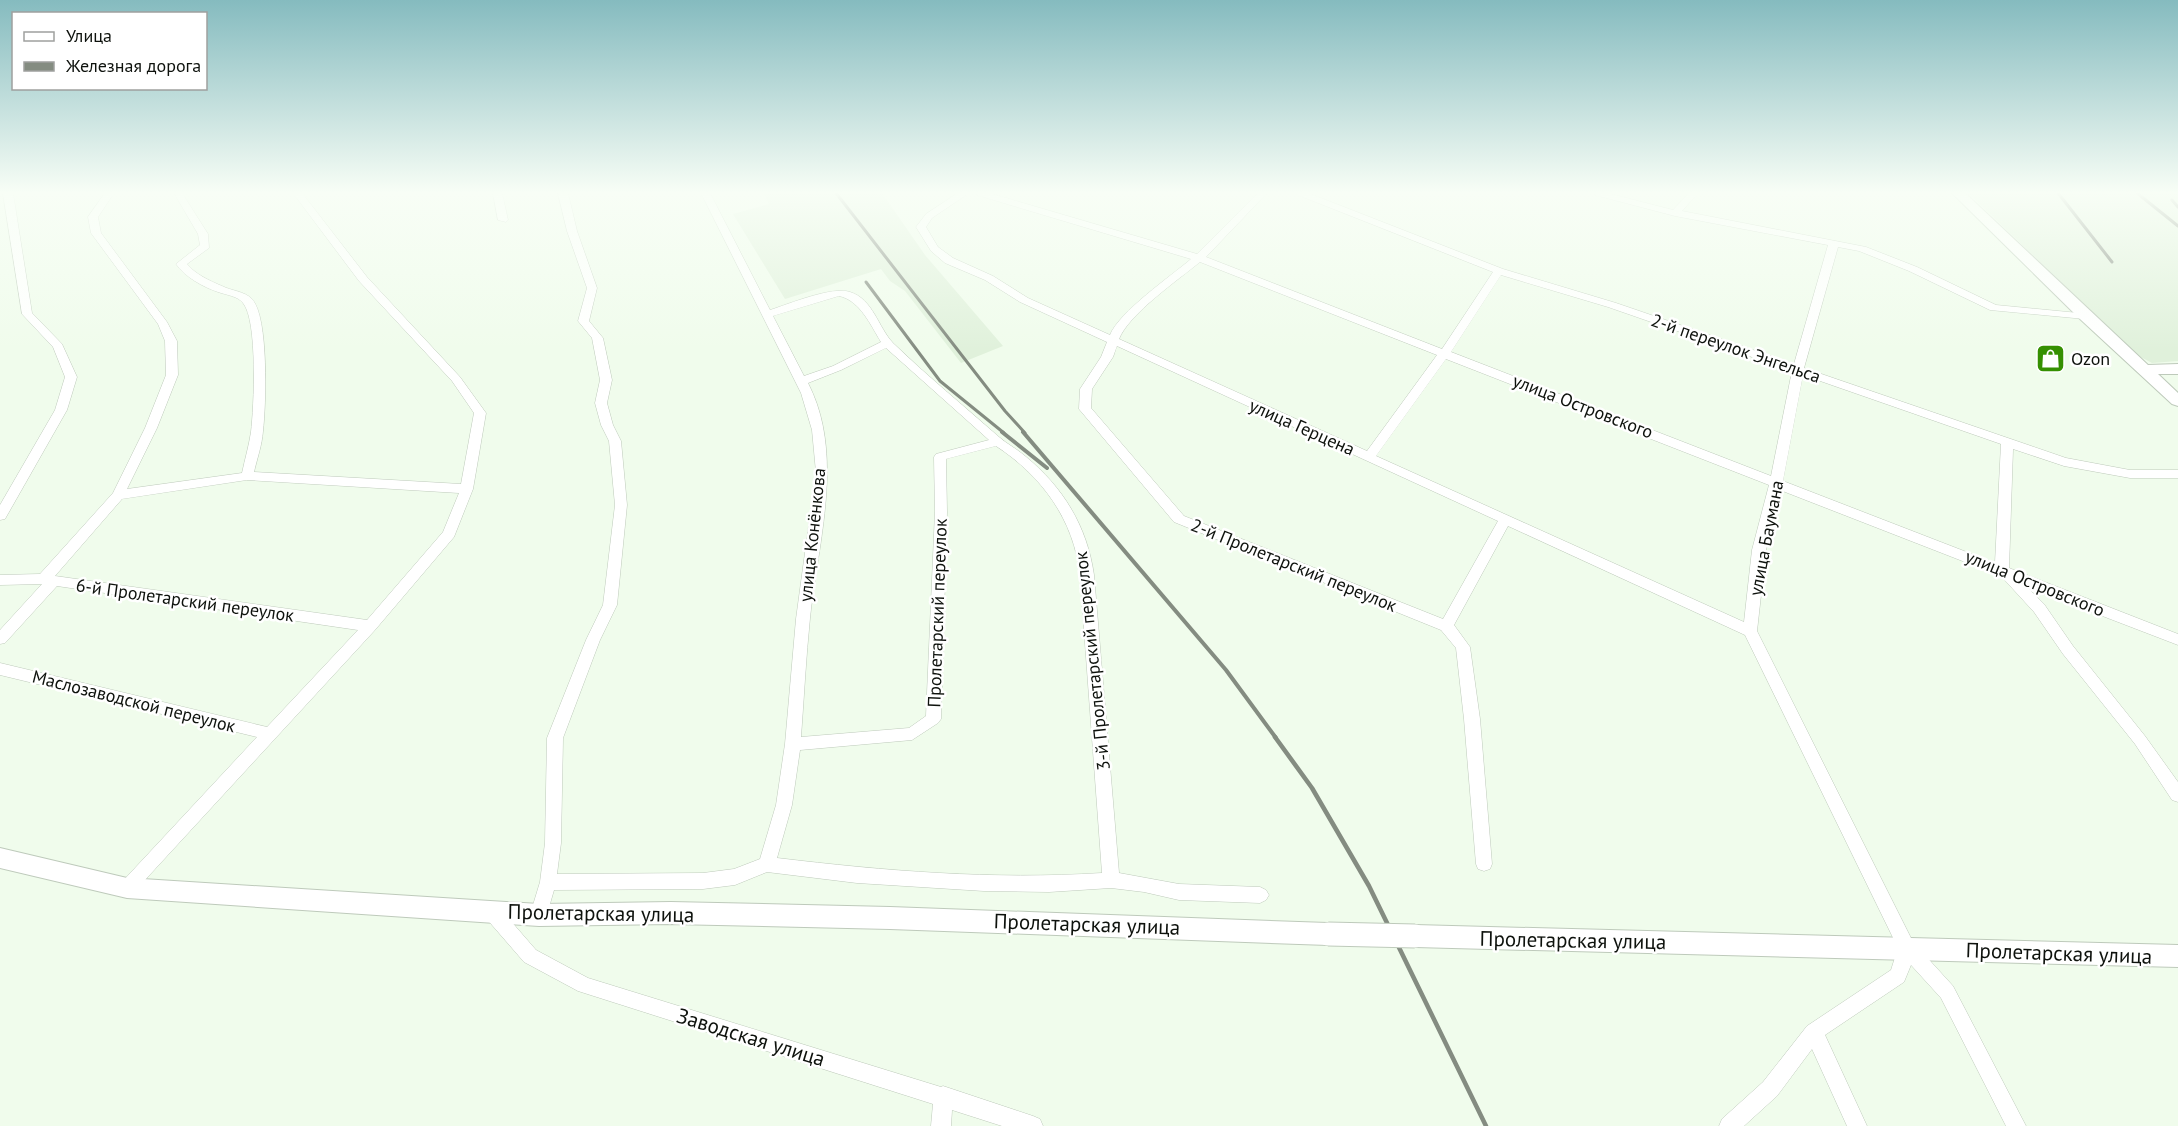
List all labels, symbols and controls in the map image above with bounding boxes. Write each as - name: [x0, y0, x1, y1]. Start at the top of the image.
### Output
- legend: [12, 12, 207, 90]
- text: Улица: [66, 24, 112, 47]
- text: Железная дорога: [65, 54, 201, 77]
- street label: 2-й переулок Энгельса: [1648, 308, 1824, 388]
- shop icon: Ozon: [2034, 342, 2066, 374]
- place label: Ozon: [2071, 347, 2110, 370]
- street label: улица Островского: [1510, 369, 1656, 443]
- street label: улица Герцена: [1246, 393, 1358, 461]
- street label: улица Конёнкова: [794, 467, 830, 603]
- street label: улица Баумана: [1744, 478, 1788, 598]
- street label: 2-й Пролетарский переулок: [1188, 513, 1401, 617]
- street label: Пролетарский переулок: [922, 518, 952, 708]
- street label: улица Островского: [1962, 545, 2108, 621]
- street label: 3-й Пролетарский переулок: [1069, 550, 1115, 772]
- street label: 6-й Пролетарский переулок: [74, 573, 296, 627]
- street label: Маслозаводской переулок: [30, 665, 238, 737]
- street label: Пролетарская улица: [507, 898, 695, 928]
- street label: Пролетарская улица: [993, 907, 1181, 941]
- street label: Пролетарская улица: [1479, 925, 1667, 955]
- street label: Пролетарская улица: [1965, 936, 2153, 970]
- street label: Заводская улица: [674, 1002, 828, 1072]

